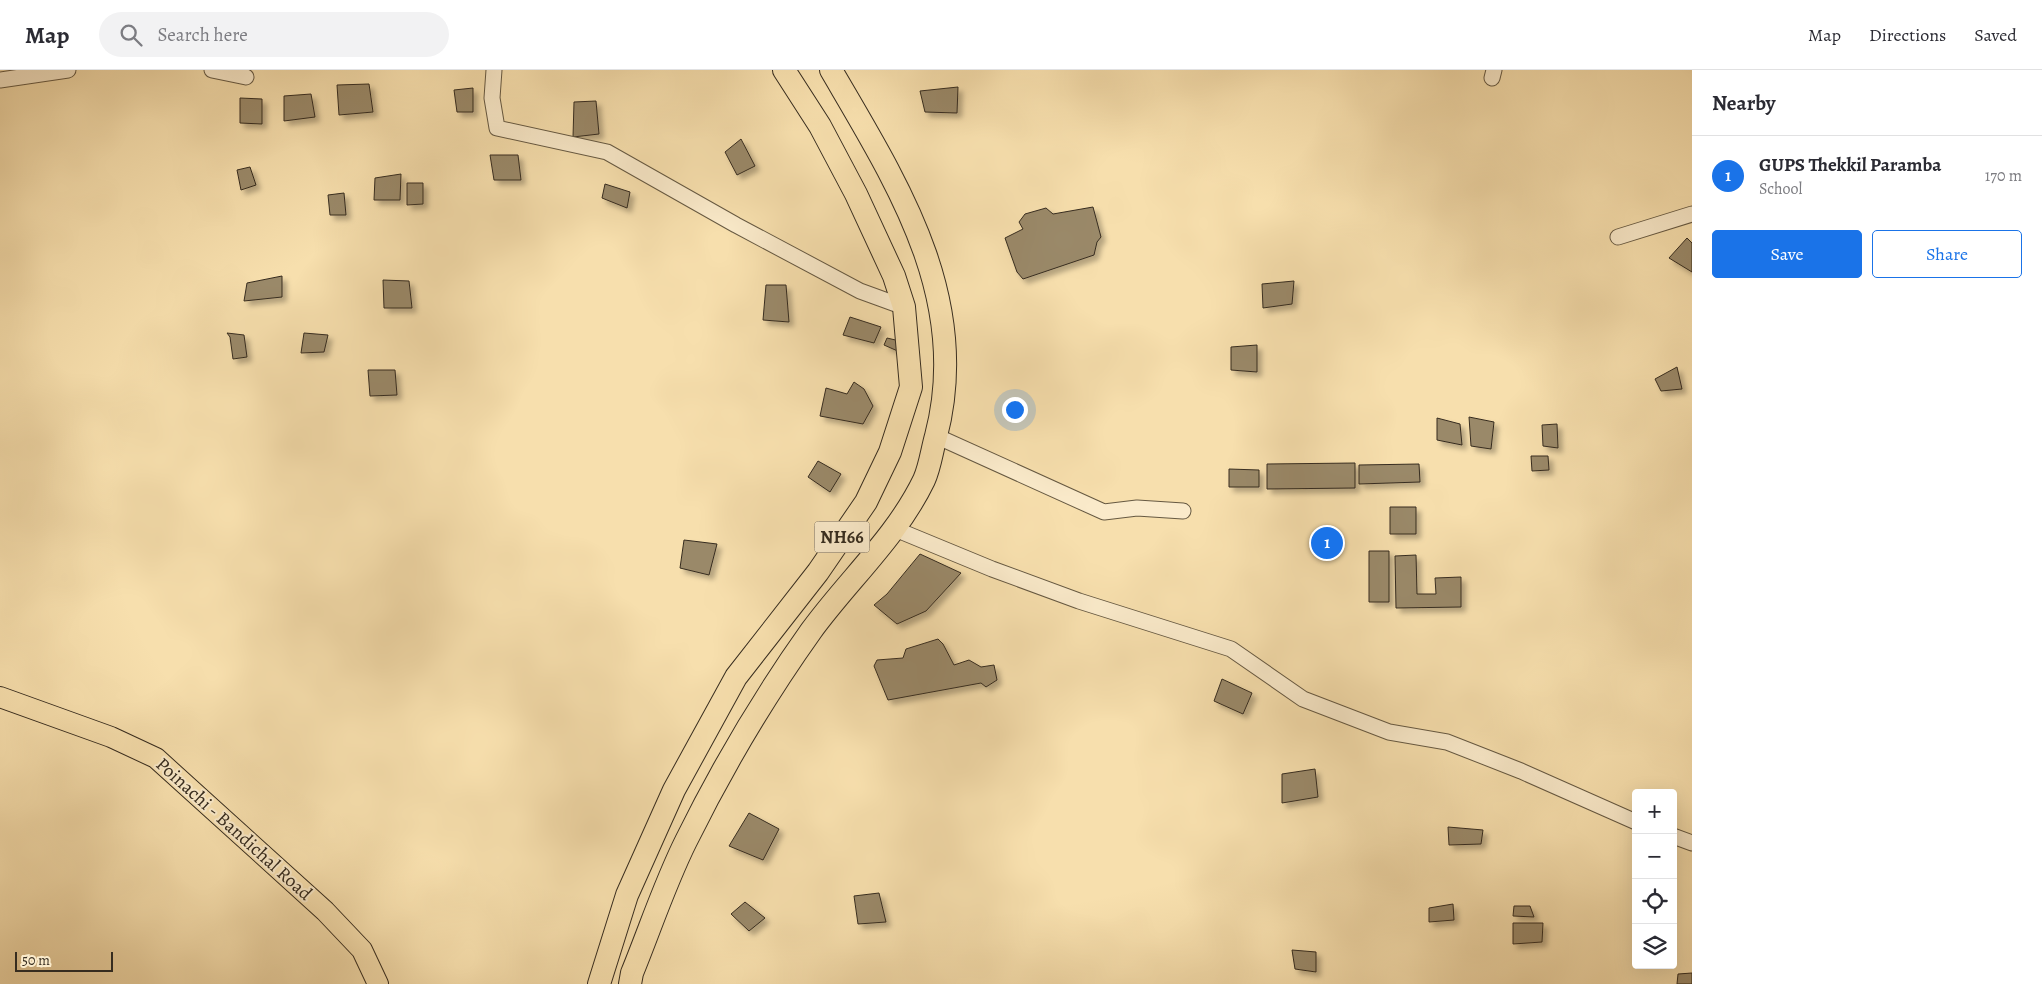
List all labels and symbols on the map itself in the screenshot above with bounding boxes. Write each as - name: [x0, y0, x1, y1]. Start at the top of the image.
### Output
- your location: [1002, 397, 1028, 423]
- road number: NH66: [814, 522, 870, 552]
- pin: 1: [1311, 524, 1343, 562]
- street label: Poinachi - Bandichal Road: [150, 752, 319, 907]
- scale bar: [15, 949, 112, 972]

